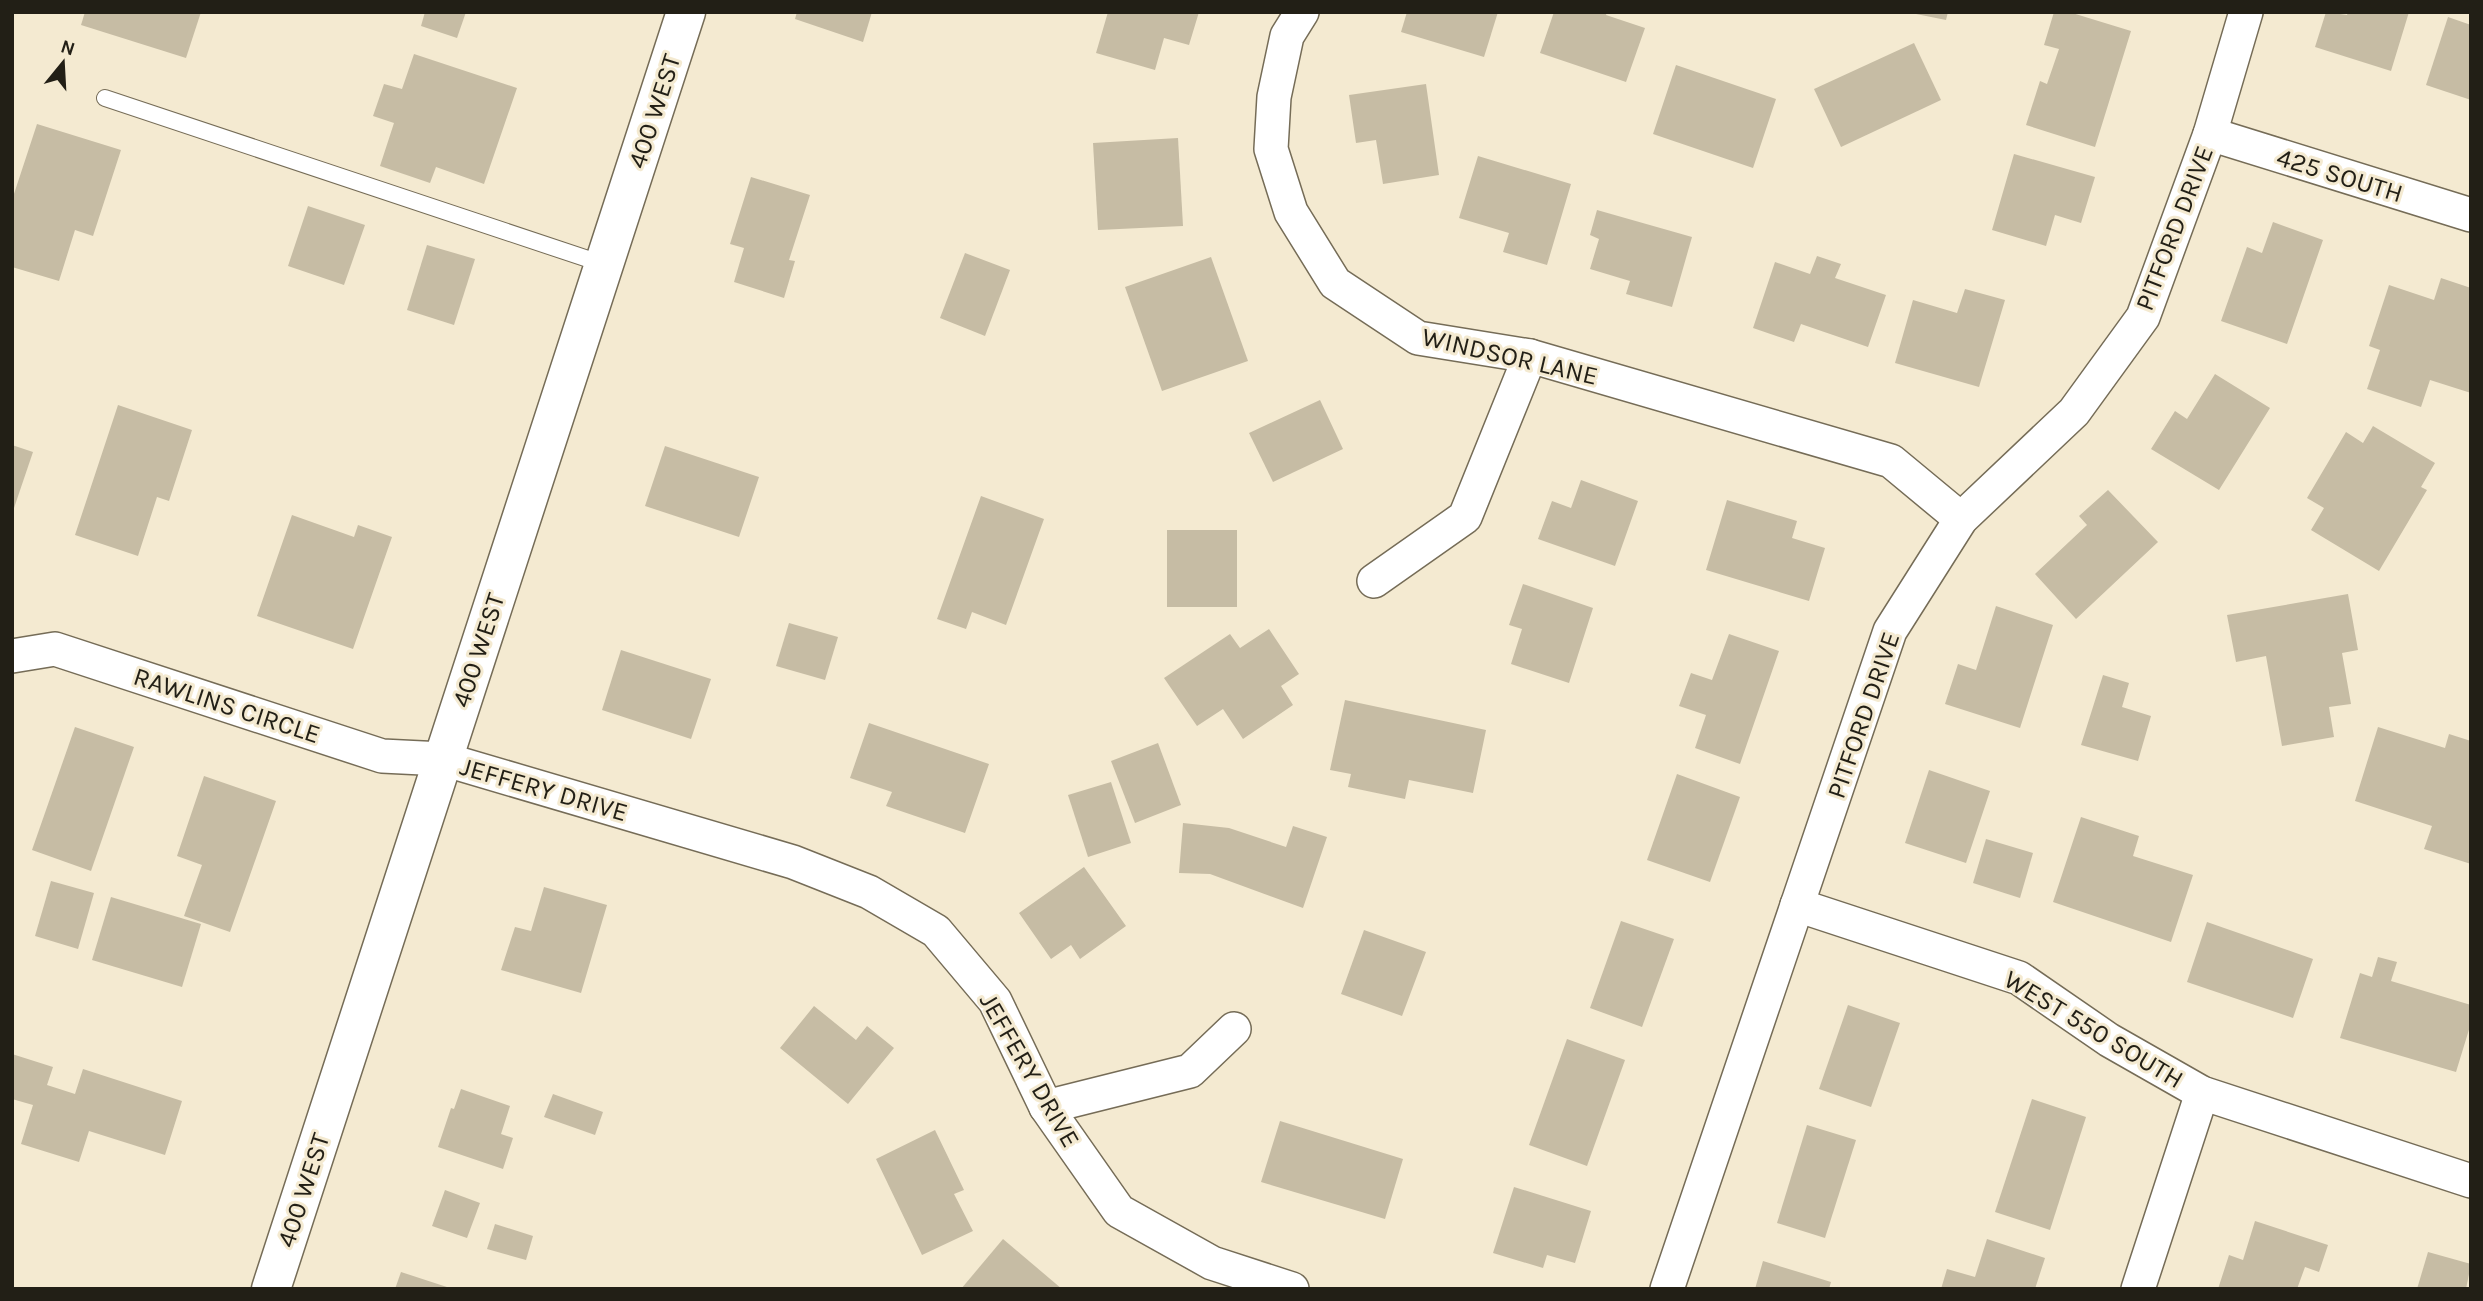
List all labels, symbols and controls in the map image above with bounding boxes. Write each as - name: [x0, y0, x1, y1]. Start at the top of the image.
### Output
- north arrow: [28, 28, 98, 98]
- text: N: [58, 35, 78, 60]
- street label: 400 WEST: [621, 50, 687, 172]
- street label: PITFORD DRIVE: [2129, 141, 2220, 315]
- street label: 425 SOUTH: [2273, 142, 2407, 209]
- street label: WINDSOR LANE: [1419, 321, 1601, 392]
- street label: 400 WEST: [445, 589, 511, 711]
- street label: PITFORD DRIVE: [1820, 628, 1906, 802]
- street label: RAWLINS CIRCLE: [130, 661, 324, 750]
- street label: JEFFERY DRIVE: [456, 751, 631, 828]
- street label: WEST 550 SOUTH: [1999, 964, 2189, 1095]
- street label: JEFFERY DRIVE: [973, 988, 1086, 1153]
- street label: 400 WEST: [270, 1129, 336, 1251]

